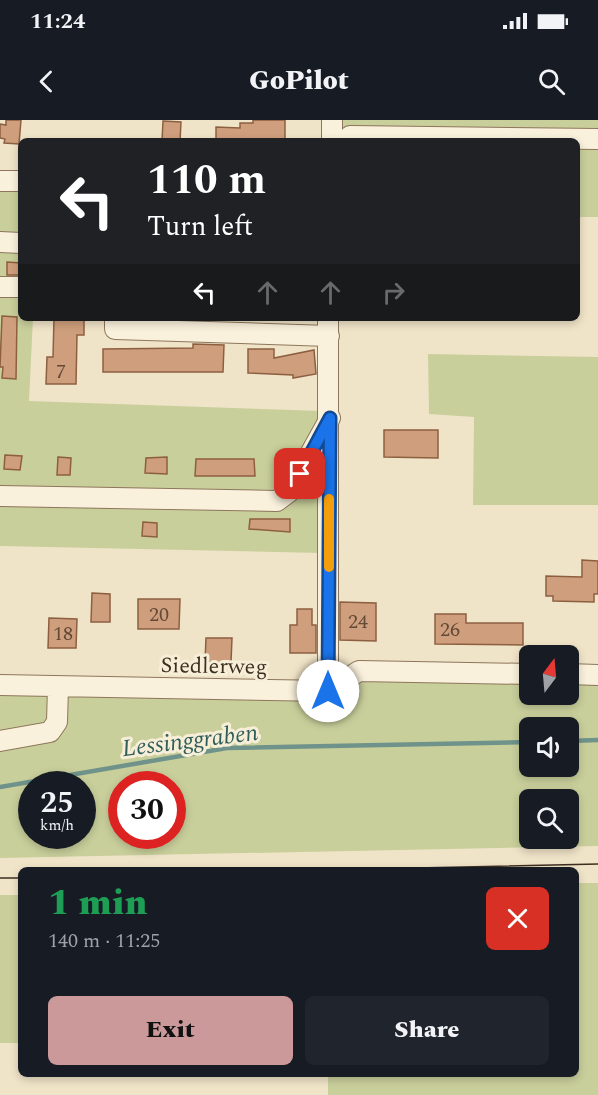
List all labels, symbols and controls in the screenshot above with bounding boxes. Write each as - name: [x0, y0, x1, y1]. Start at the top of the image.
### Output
- text: 11:24: [30, 5, 85, 38]
- text: GoPilot: [249, 60, 349, 102]
- icon: back: [30, 65, 63, 98]
- icon: search: [535, 65, 568, 98]
- text: 110 m: [147, 149, 266, 212]
- icon: left: [48, 162, 126, 240]
- text: Turn left: [147, 206, 253, 248]
- icon: left: [188, 276, 221, 309]
- icon: ahead: [251, 276, 284, 309]
- icon: ahead: [314, 276, 347, 309]
- icon: right: [377, 276, 410, 309]
- house number: 7: [56, 357, 66, 387]
- pin: [274, 448, 325, 499]
- icon: arrive: [283, 457, 316, 490]
- house number: 20: [149, 600, 169, 630]
- house number: 24: [348, 607, 368, 637]
- house number: 26: [440, 615, 460, 645]
- house number: 18: [53, 619, 73, 649]
- north arrow: [519, 645, 579, 705]
- map controls: [519, 645, 579, 849]
- street label: Siedlerweg: [160, 649, 268, 684]
- position arrow: [296, 659, 360, 723]
- water label: Lessinggraben: [120, 715, 261, 767]
- button: sound: [519, 717, 579, 777]
- speed limit sign: 30: [108, 771, 186, 849]
- text: 25: [40, 780, 74, 826]
- button: search: [519, 789, 579, 849]
- text: km/h: [40, 814, 74, 837]
- text: 1 min: [48, 876, 148, 931]
- button: close: [486, 887, 549, 950]
- text: 140 m · 11:25: [48, 926, 160, 956]
- button: Exit: [48, 996, 293, 1065]
- button: Share: [305, 996, 549, 1065]

